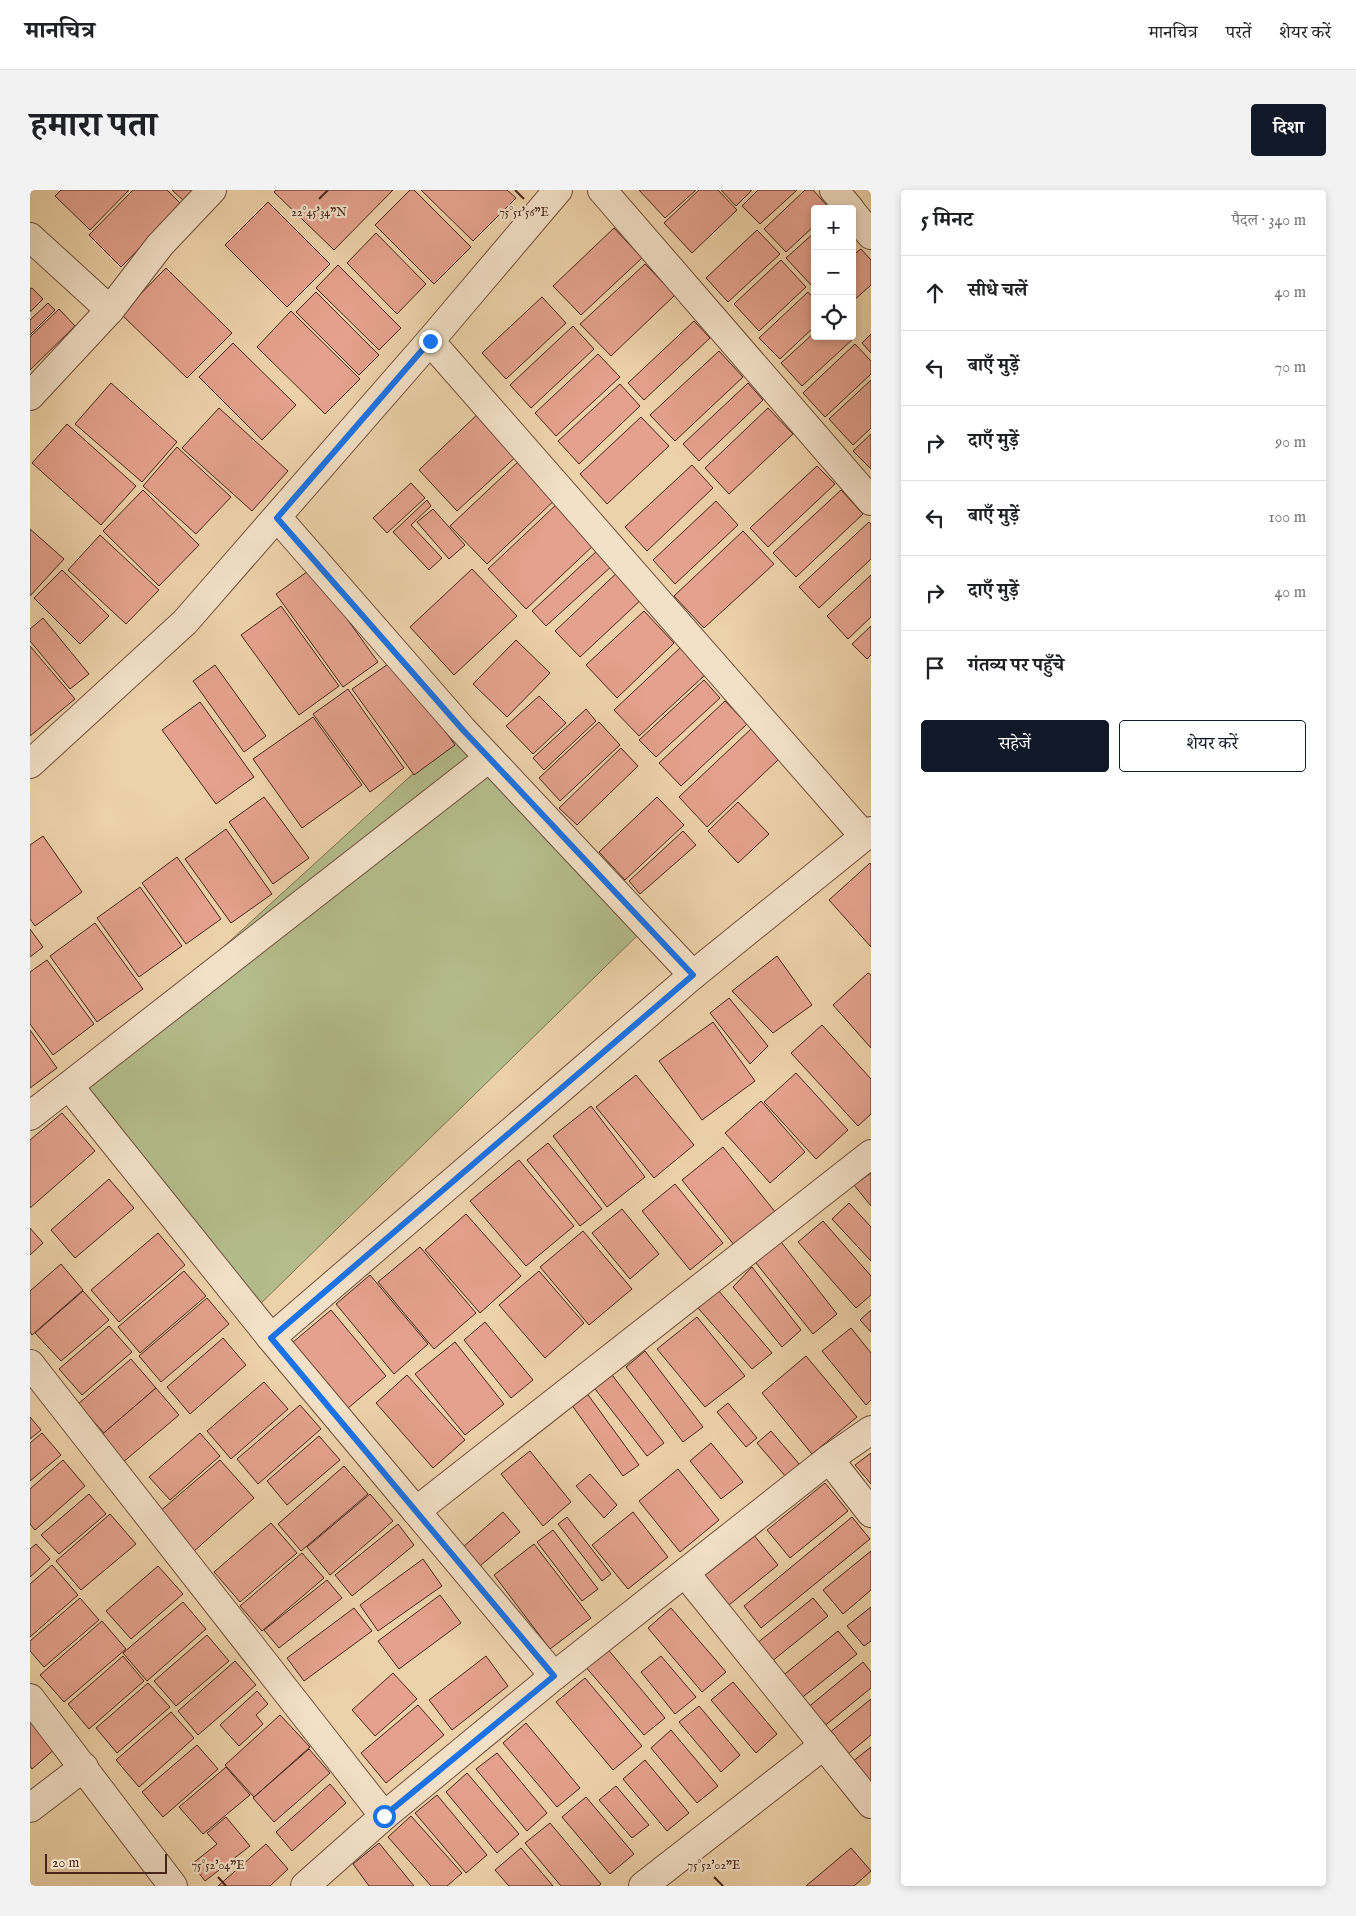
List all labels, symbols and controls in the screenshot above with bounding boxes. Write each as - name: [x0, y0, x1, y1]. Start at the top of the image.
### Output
- text: मानचित्र: [25, 16, 95, 47]
- text: मानचित्र: [1149, 22, 1198, 45]
- text: परतें: [1226, 22, 1251, 45]
- text: शेयर करें: [1279, 22, 1331, 45]
- text: हमारा पता: [30, 104, 157, 149]
- button: दिशा: [1251, 104, 1326, 156]
- text: 22°45'34"N: [291, 205, 347, 220]
- text: 75°51'56"E: [499, 205, 549, 220]
- map controls: [811, 205, 856, 340]
- button: +: [811, 205, 856, 250]
- text: 5 मिनट: [921, 207, 973, 234]
- text: पैदल · 340 m: [1232, 211, 1306, 231]
- button: −: [811, 250, 856, 295]
- icon: ahead: [921, 279, 949, 307]
- text: सीधे चलें: [968, 279, 1027, 303]
- text: 40 m: [1274, 283, 1306, 303]
- button: locate: [811, 295, 856, 340]
- route end: [419, 330, 442, 353]
- icon: left: [921, 354, 949, 382]
- text: बाएँ मुड़ें: [968, 354, 1019, 378]
- text: 70 m: [1275, 358, 1306, 378]
- icon: right: [921, 429, 949, 457]
- text: दाएँ मुड़ें: [968, 429, 1019, 453]
- text: 90 m: [1275, 433, 1306, 453]
- icon: left: [921, 504, 949, 532]
- text: बाएँ मुड़ें: [968, 504, 1019, 528]
- text: 100 m: [1269, 508, 1306, 528]
- icon: right: [921, 579, 949, 607]
- text: दाएँ मुड़ें: [968, 579, 1019, 603]
- text: 40 m: [1274, 583, 1306, 603]
- icon: arrive: [921, 654, 949, 682]
- text: गंतव्य पर पहुँचे: [968, 654, 1064, 678]
- button: सहेजें: [921, 720, 1109, 772]
- button: शेयर करें: [1119, 720, 1306, 772]
- route start: [373, 1805, 396, 1828]
- scale bar: [45, 1851, 168, 1874]
- text: 20 m: [52, 1854, 79, 1872]
- text: 75°52'04"E: [191, 1858, 245, 1873]
- text: 75°52'02"E: [688, 1858, 740, 1873]

